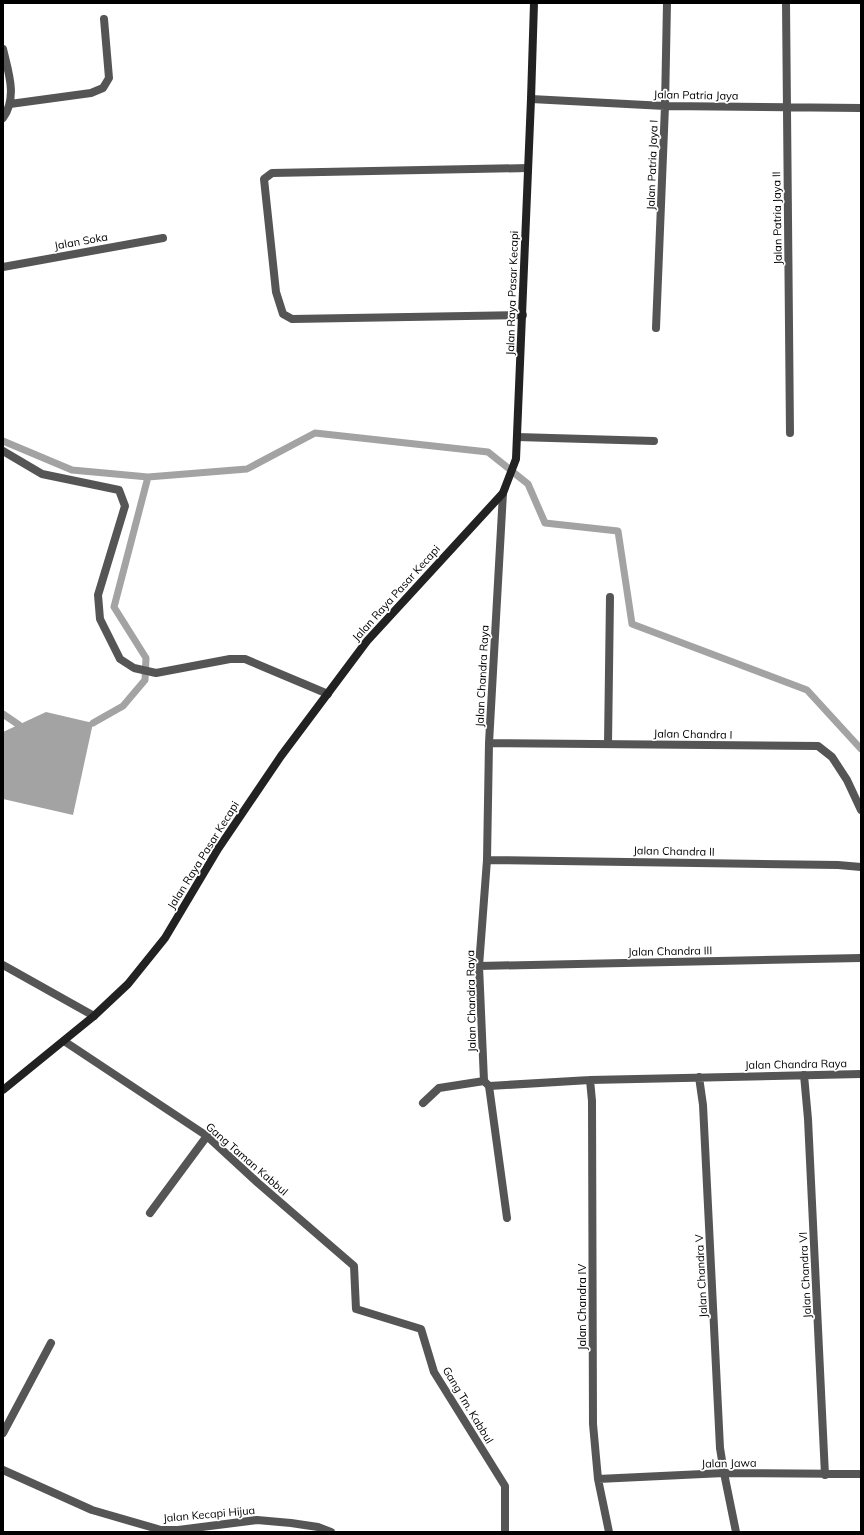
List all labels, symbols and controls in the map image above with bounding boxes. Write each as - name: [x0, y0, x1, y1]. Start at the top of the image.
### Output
- street label: Jalan Patria Jaya: [654, 87, 738, 103]
- street label: Jalan Patria Jaya I: [643, 120, 661, 210]
- street label: Jalan Patria Jaya II: [769, 171, 785, 265]
- street label: Jalan Soka: [53, 229, 109, 253]
- street label: Jalan Raya Pasar Kecapi: [503, 231, 521, 355]
- street label: Jalan Raya Pasar Kecapi: [349, 542, 443, 644]
- street label: Jalan Chandra Raya: [472, 625, 492, 727]
- street label: Jalan Chandra I: [654, 726, 732, 742]
- street label: Jalan Raya Pasar Kecapi: [164, 798, 242, 912]
- street label: Jalan Chandra II: [633, 843, 715, 859]
- street label: Jalan Chandra III: [628, 943, 712, 959]
- street label: Jalan Chandra Raya: [463, 950, 479, 1052]
- street label: Jalan Chandra Raya: [745, 1056, 847, 1072]
- street label: Gang Taman Kabbul: [203, 1119, 291, 1199]
- street label: Jalan Chandra VI: [796, 1232, 814, 1318]
- street label: Jalan Chandra V: [692, 1234, 710, 1318]
- street label: Jalan Chandra IV: [575, 1264, 589, 1350]
- street label: Gang Tm. Kabbul: [440, 1364, 496, 1446]
- street label: Jalan Jawa: [701, 1456, 757, 1470]
- street label: Jalan Kecapi Hijua: [162, 1503, 256, 1525]

